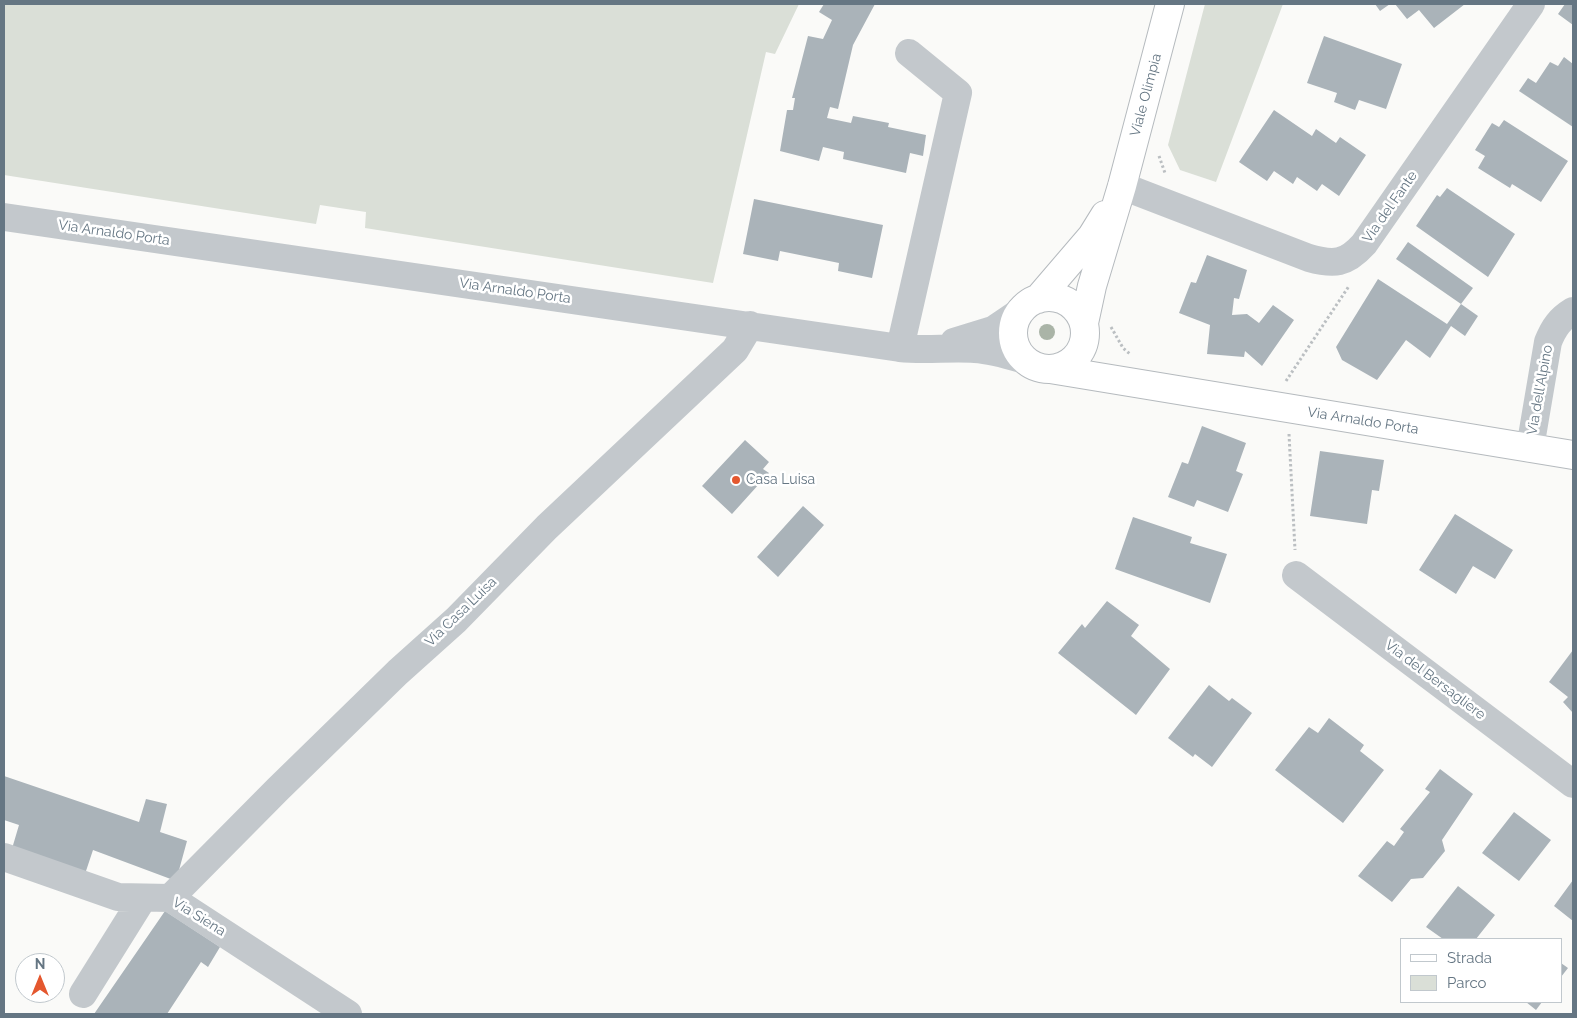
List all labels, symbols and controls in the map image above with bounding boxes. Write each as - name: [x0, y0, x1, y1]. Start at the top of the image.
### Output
- street label: Viale Olimpia: [1127, 52, 1165, 138]
- street label: Via del Fante: [1359, 168, 1421, 246]
- street label: Via Arnaldo Porta: [57, 217, 171, 249]
- street label: Via Arnaldo Porta: [458, 275, 572, 307]
- street label: Via dell'Alpino: [1524, 344, 1556, 436]
- street label: Via Arnaldo Porta: [1306, 404, 1420, 438]
- place label: Casa Luisa: [746, 472, 815, 488]
- marker: Casa Luisa: [730, 474, 742, 486]
- street label: Via Casa Luisa: [422, 574, 500, 650]
- street label: Via del Bersagliere: [1381, 637, 1489, 723]
- street label: Via Siena: [169, 894, 229, 940]
- legend: [1400, 938, 1562, 1003]
- text: Strada: [1447, 949, 1492, 967]
- north arrow: [15, 953, 65, 1003]
- text: N: [35, 956, 45, 972]
- text: Parco: [1447, 974, 1487, 992]

